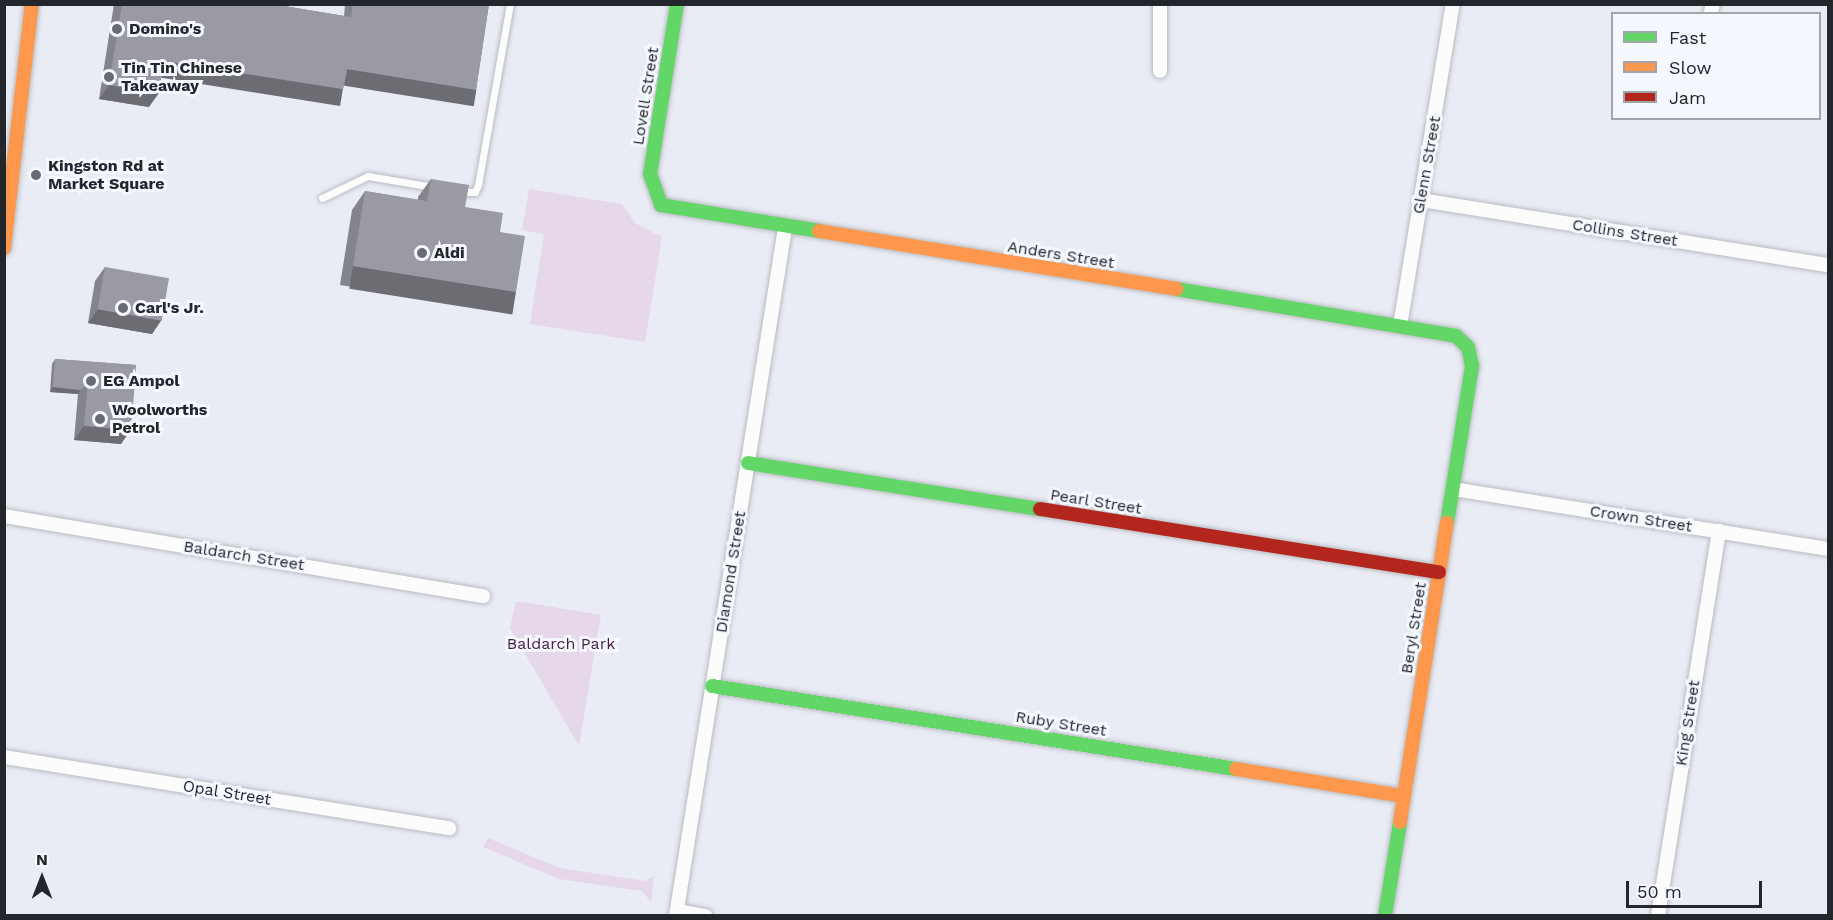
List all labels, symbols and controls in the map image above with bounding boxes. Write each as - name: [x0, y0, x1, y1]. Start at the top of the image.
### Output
- legend: [1611, 12, 1821, 120]
- place label: Domino's: [129, 19, 201, 39]
- marker: Domino's: [110, 22, 124, 36]
- text: Fast: [1669, 27, 1706, 48]
- street label: Lovell Street: [629, 45, 663, 147]
- text: Slow: [1669, 57, 1712, 78]
- place label: Tin Tin Chinese Takeaway: [121, 58, 242, 96]
- marker: Tin Tin Chinese Takeaway: [102, 70, 116, 84]
- text: Jam: [1669, 87, 1706, 108]
- street label: Glenn Street: [1409, 115, 1445, 215]
- place label: Kingston Rd at Market Square: [48, 156, 164, 194]
- marker: Kingston Rd at Market Square: [29, 168, 43, 182]
- street label: Collins Street: [1571, 215, 1679, 251]
- street label: Anders Street: [1006, 237, 1116, 273]
- place label: Aldi: [434, 243, 465, 263]
- marker: Aldi: [415, 246, 429, 260]
- place label: Carl's Jr.: [135, 298, 204, 318]
- marker: Carl's Jr.: [116, 301, 130, 315]
- place label: EG Ampol: [103, 371, 180, 391]
- marker: EG Ampol: [84, 374, 98, 388]
- place label: Woolworths Petrol: [112, 400, 207, 438]
- marker: Woolworths Petrol: [93, 412, 107, 426]
- street label: Pearl Street: [1049, 485, 1143, 519]
- street label: Crown Street: [1588, 501, 1694, 537]
- street label: Diamond Street: [712, 510, 750, 634]
- street label: Baldarch Street: [182, 537, 306, 575]
- street label: Beryl Street: [1397, 581, 1431, 675]
- park label: Baldarch Park: [507, 634, 615, 654]
- street label: King Street: [1672, 679, 1704, 767]
- street label: Ruby Street: [1014, 707, 1108, 741]
- street label: Opal Street: [181, 777, 273, 809]
- north arrow: [12, 848, 72, 908]
- text: N: [36, 850, 48, 869]
- scale bar: [1629, 869, 1766, 907]
- text: 50 m: [1637, 881, 1682, 902]

